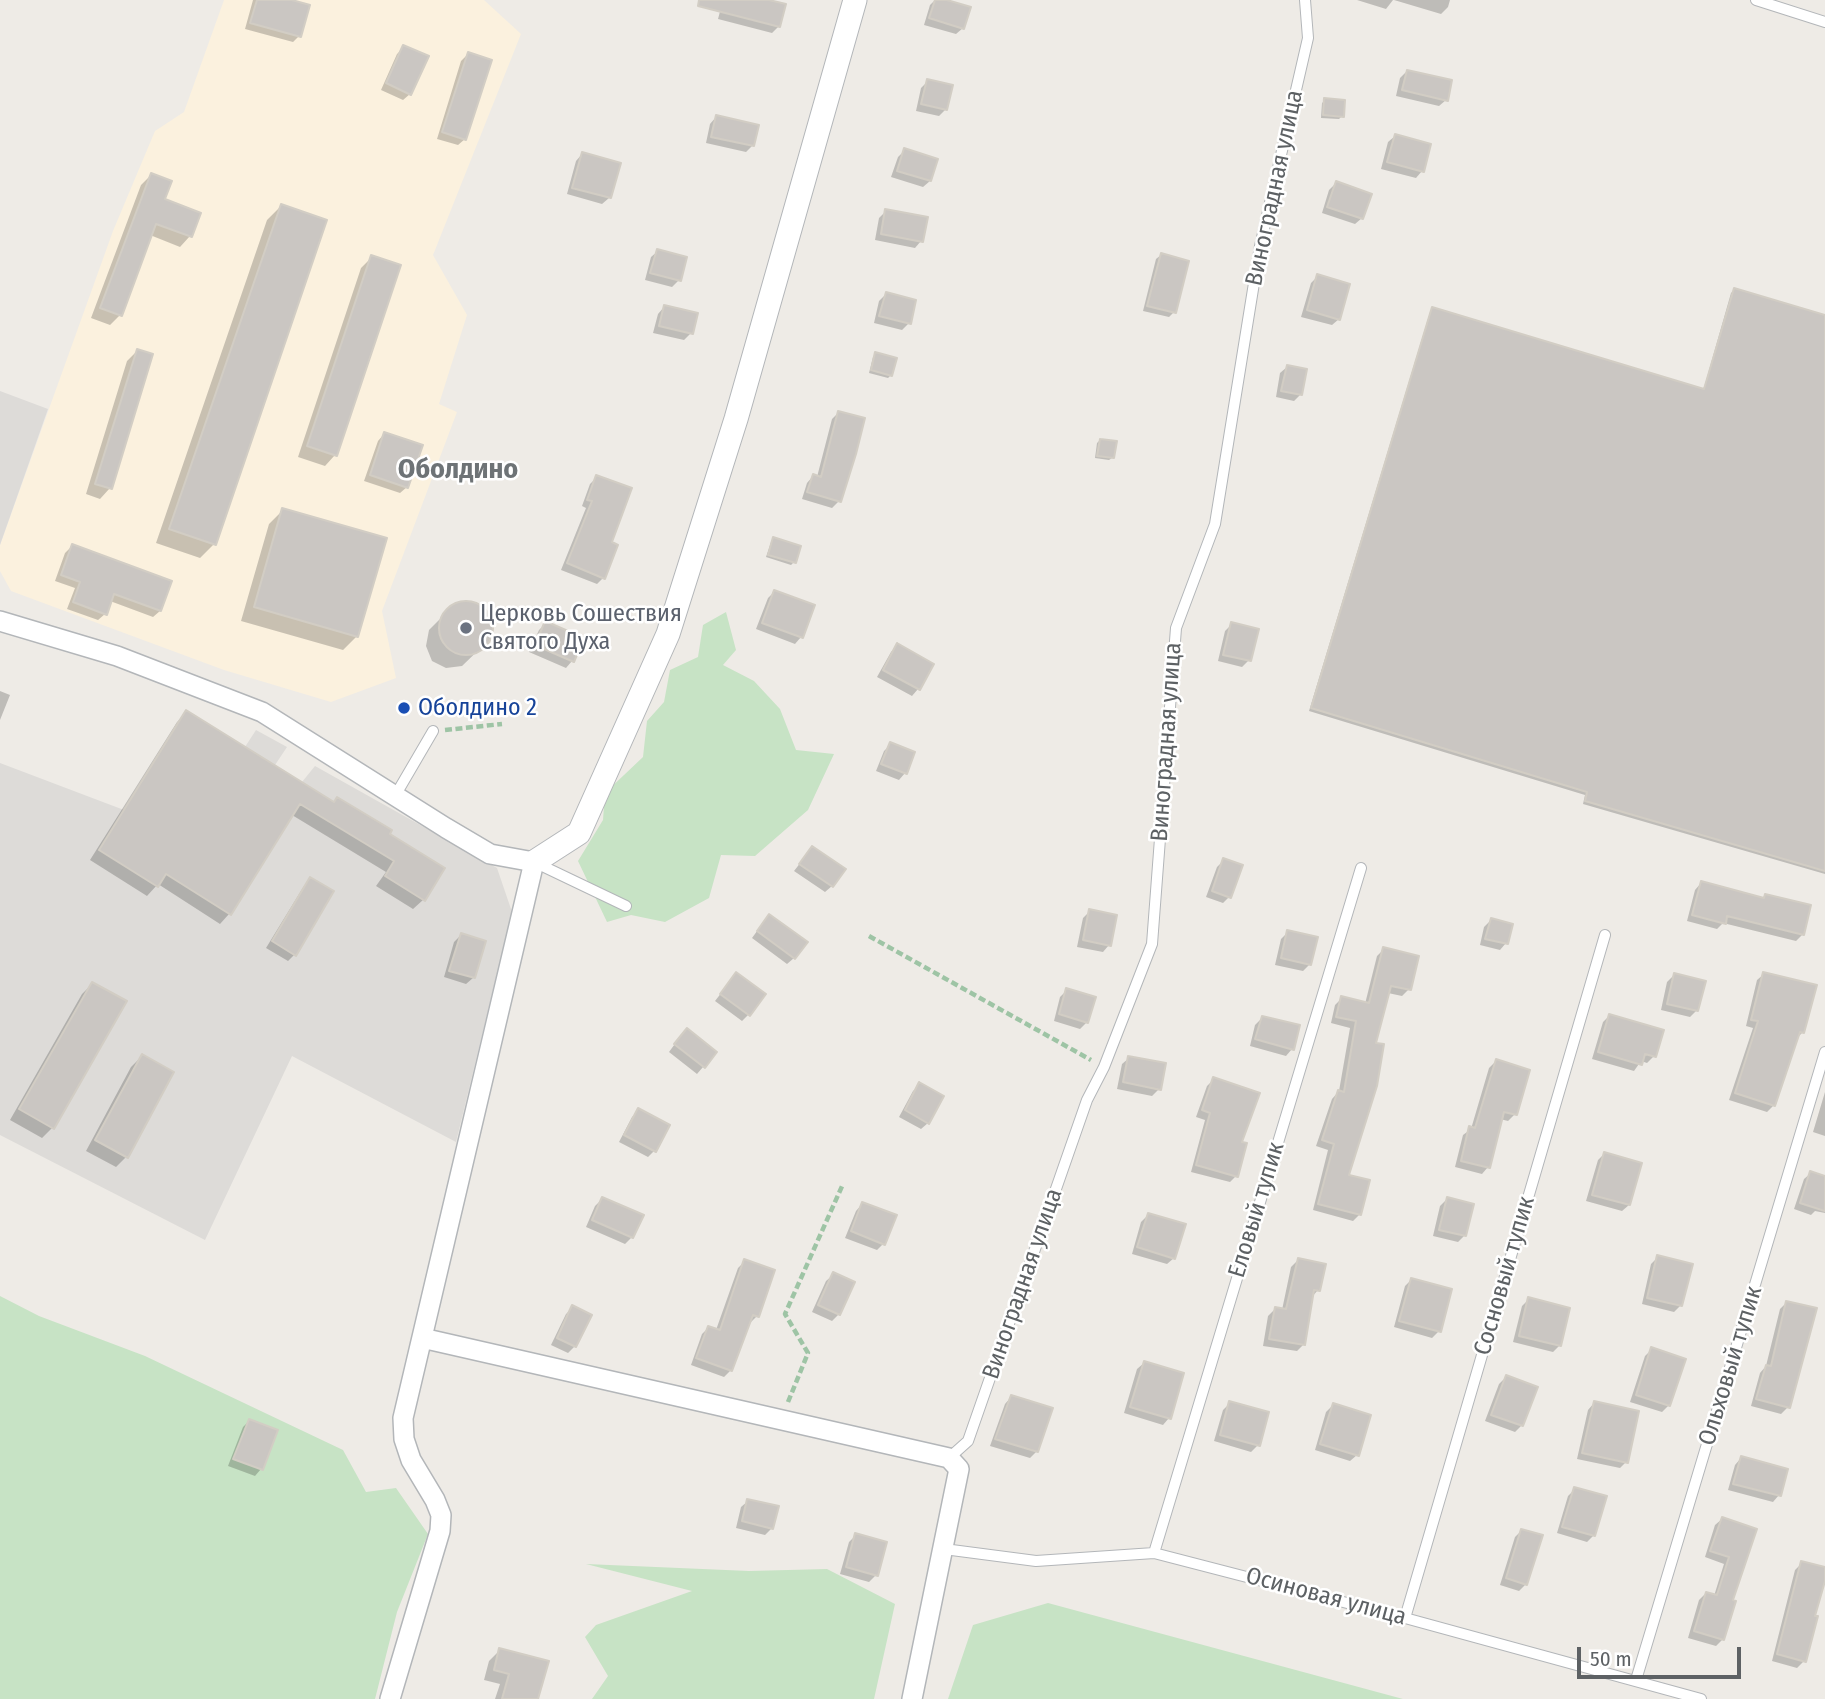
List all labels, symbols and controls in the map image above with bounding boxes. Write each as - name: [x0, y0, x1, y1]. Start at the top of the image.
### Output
- street label: Виноградная улица: [1240, 88, 1310, 288]
- district label: Оболдино: [398, 453, 518, 487]
- place label: Церковь Сошествия Святого Духа: [480, 600, 682, 656]
- marker: Церковь Сошествия Святого Духа: [458, 620, 474, 636]
- street label: Виноградная улица: [1146, 642, 1188, 842]
- place label: Оболдино 2: [418, 694, 537, 722]
- marker: Оболдино 2: [396, 700, 412, 716]
- street label: Еловый тупик: [1223, 1139, 1291, 1281]
- street label: Виноградная улица: [977, 1185, 1069, 1383]
- street label: Сосновый тупик: [1469, 1193, 1541, 1359]
- street label: Ольховый тупик: [1693, 1283, 1769, 1449]
- street label: Осиновая улица: [1243, 1562, 1409, 1632]
- scale bar: [1580, 1632, 1744, 1676]
- text: 50 m: [1590, 1646, 1632, 1672]

